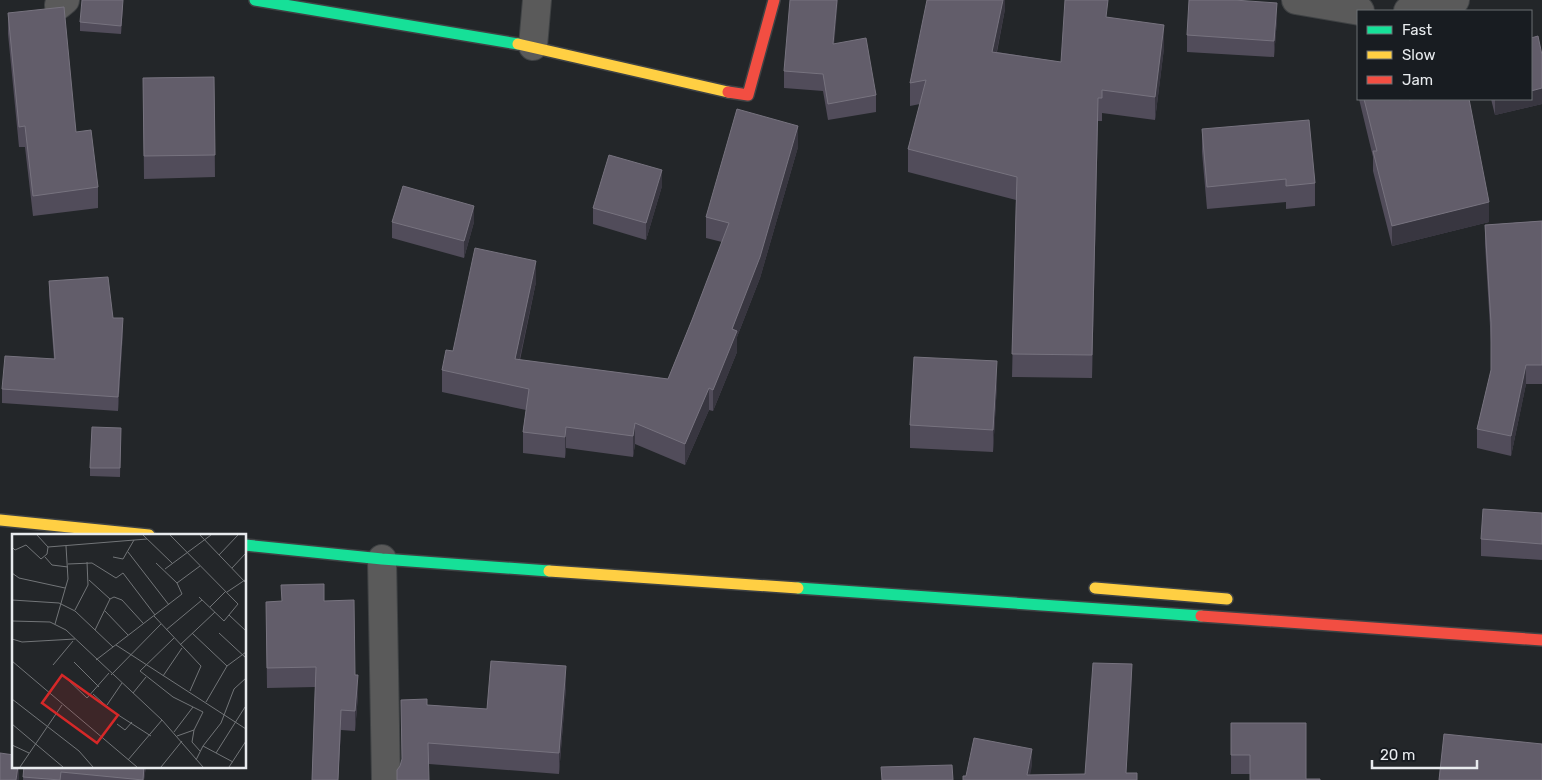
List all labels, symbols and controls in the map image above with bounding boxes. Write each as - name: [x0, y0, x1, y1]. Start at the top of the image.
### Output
- legend: [1357, 10, 1532, 100]
- text: Fast: [1402, 21, 1432, 39]
- text: Slow: [1402, 46, 1435, 64]
- text: Jam: [1402, 71, 1433, 89]
- inset map: [12, 534, 246, 768]
- scale bar: [1372, 738, 1477, 770]
- text: 20 m: [1380, 746, 1415, 764]

